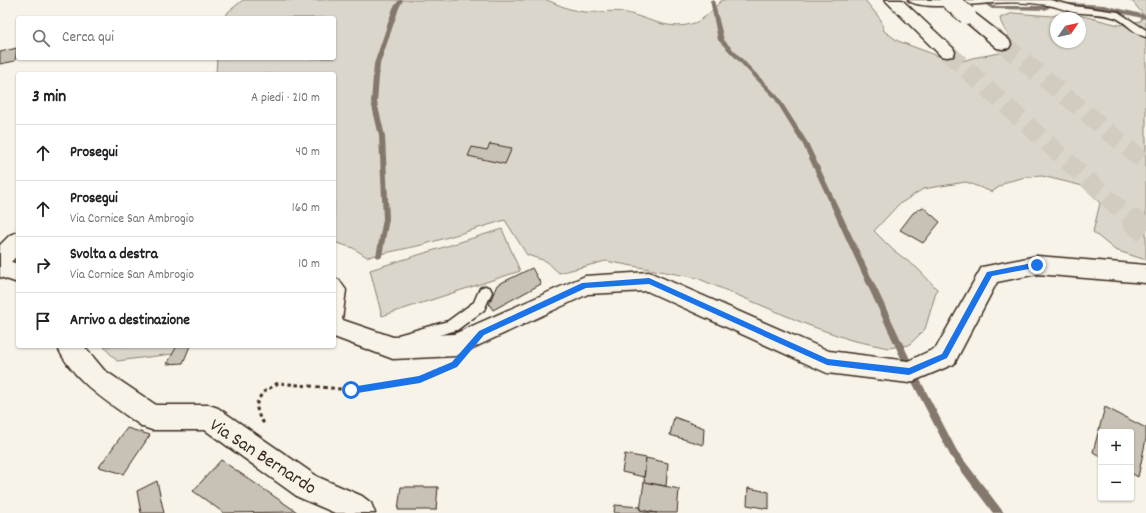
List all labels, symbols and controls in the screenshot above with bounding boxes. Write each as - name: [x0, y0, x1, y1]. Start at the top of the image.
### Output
- north arrow: [1050, 12, 1086, 48]
- search box: [16, 16, 336, 60]
- icon: search: [30, 27, 52, 49]
- text: Cerca qui: [62, 27, 114, 49]
- text: 3 min: [32, 86, 66, 110]
- text: A piedi · 210 m: [251, 89, 320, 108]
- icon: ahead: [32, 142, 54, 164]
- text: Prosegui: [70, 142, 118, 164]
- text: 40 m: [296, 143, 320, 162]
- text: Prosegui: [70, 188, 118, 210]
- icon: ahead: [32, 198, 54, 220]
- text: 160 m: [292, 199, 320, 218]
- text: Via Cornice San Ambrogio: [70, 210, 194, 229]
- text: Svolta a destra: [70, 244, 158, 266]
- icon: right: [32, 254, 54, 276]
- text: 10 m: [298, 255, 320, 274]
- route end: [1028, 256, 1046, 274]
- text: Via Cornice San Ambrogio: [70, 266, 194, 285]
- icon: arrive: [32, 310, 54, 332]
- text: Arrivo a destinazione: [70, 310, 190, 332]
- route start: [342, 381, 360, 399]
- street label: Via San Bernardo: [203, 413, 321, 503]
- map controls: [1098, 429, 1134, 501]
- button: +: [1098, 429, 1134, 465]
- button: −: [1098, 465, 1134, 501]

